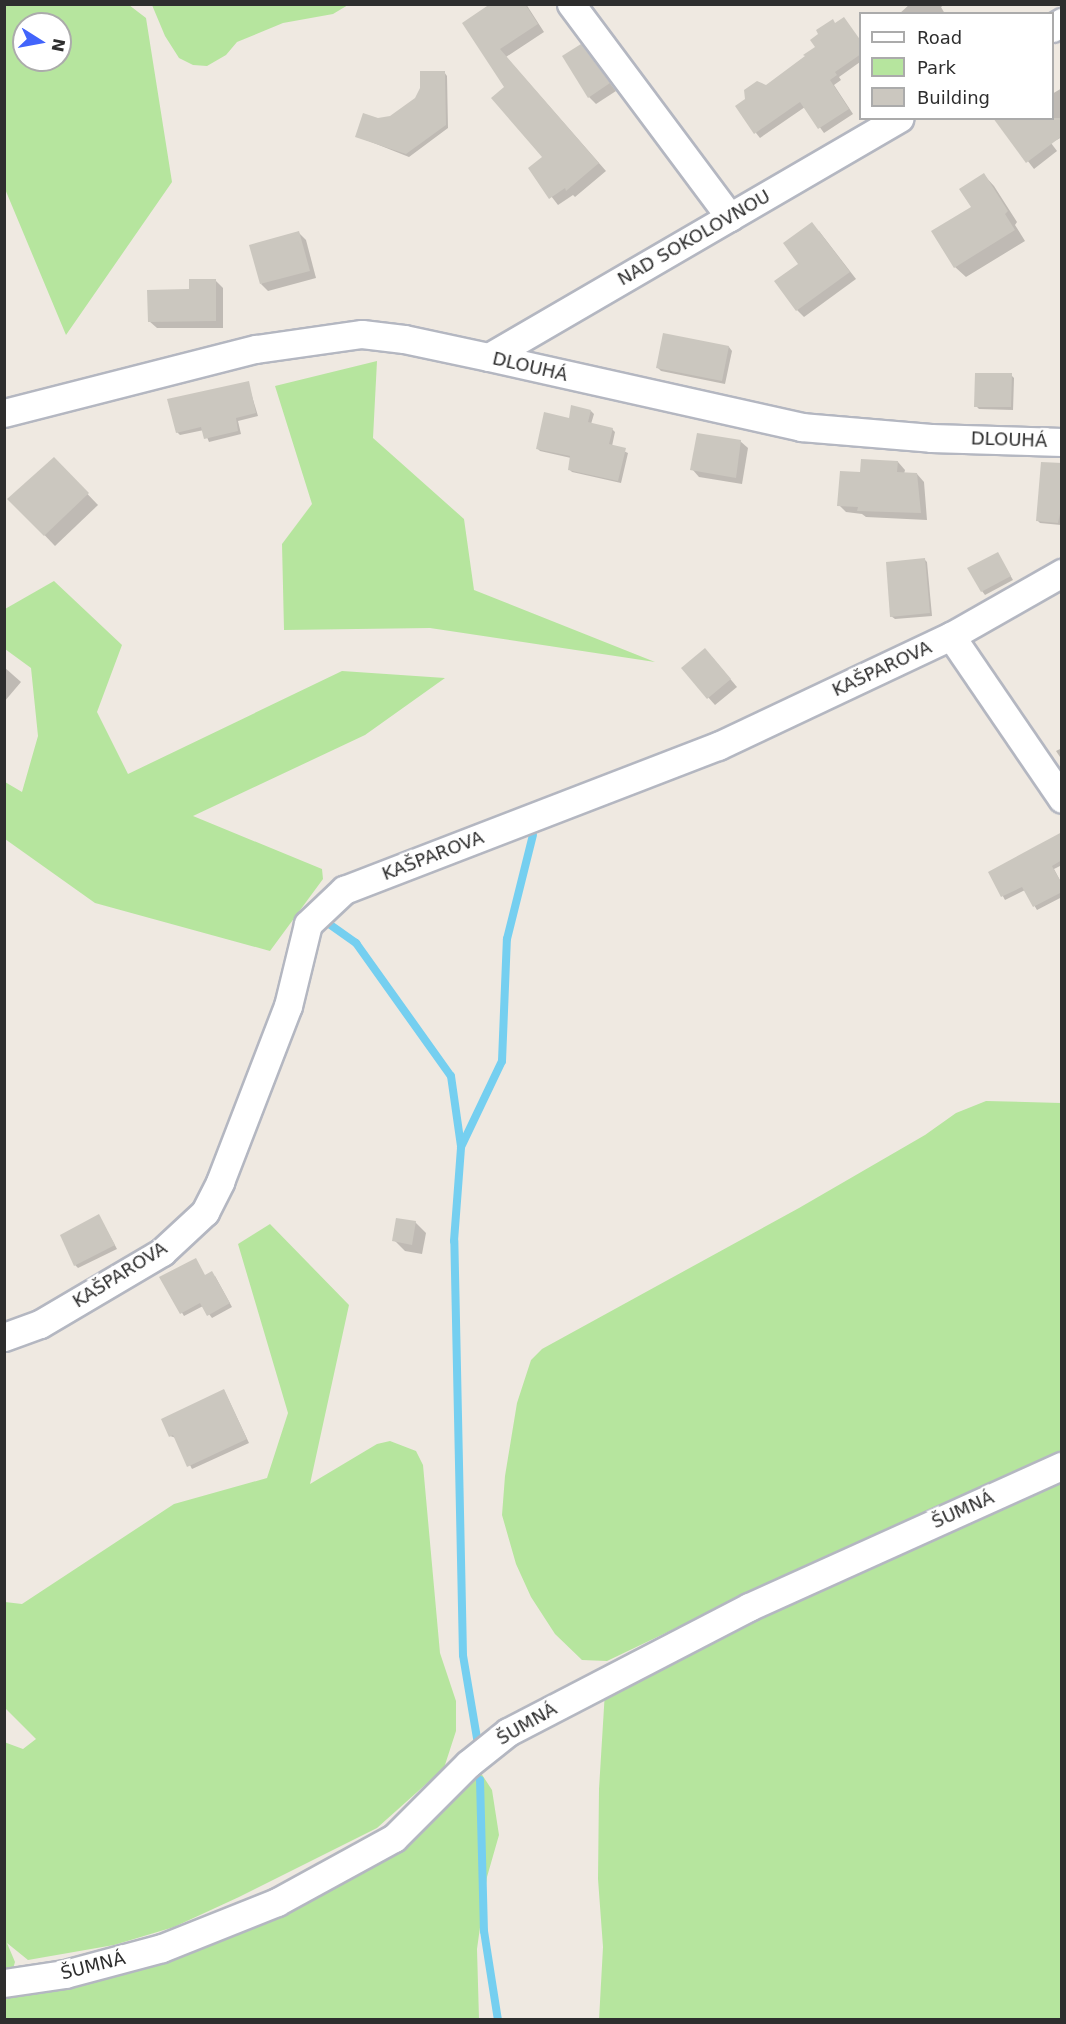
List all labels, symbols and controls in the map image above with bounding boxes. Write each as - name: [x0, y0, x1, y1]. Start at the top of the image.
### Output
- north arrow: [12, 12, 72, 72]
- legend: [859, 12, 1054, 120]
- text: Road: [917, 27, 962, 48]
- text: N: [48, 37, 69, 54]
- text: Park: [917, 57, 956, 78]
- text: Building: [917, 87, 990, 108]
- street label: NAD SOKOLOVNOU: [614, 186, 774, 290]
- street label: DLOUHÁ: [490, 348, 570, 386]
- street label: DLOUHÁ: [970, 428, 1048, 452]
- street label: KAŠPAROVA: [829, 637, 935, 701]
- street label: KAŠPAROVA: [379, 827, 487, 885]
- street label: KAŠPAROVA: [69, 1237, 171, 1313]
- street label: ŠUMNÁ: [929, 1487, 997, 1533]
- street label: ŠUMNÁ: [493, 1698, 561, 1750]
- street label: ŠUMNÁ: [58, 1948, 128, 1984]

